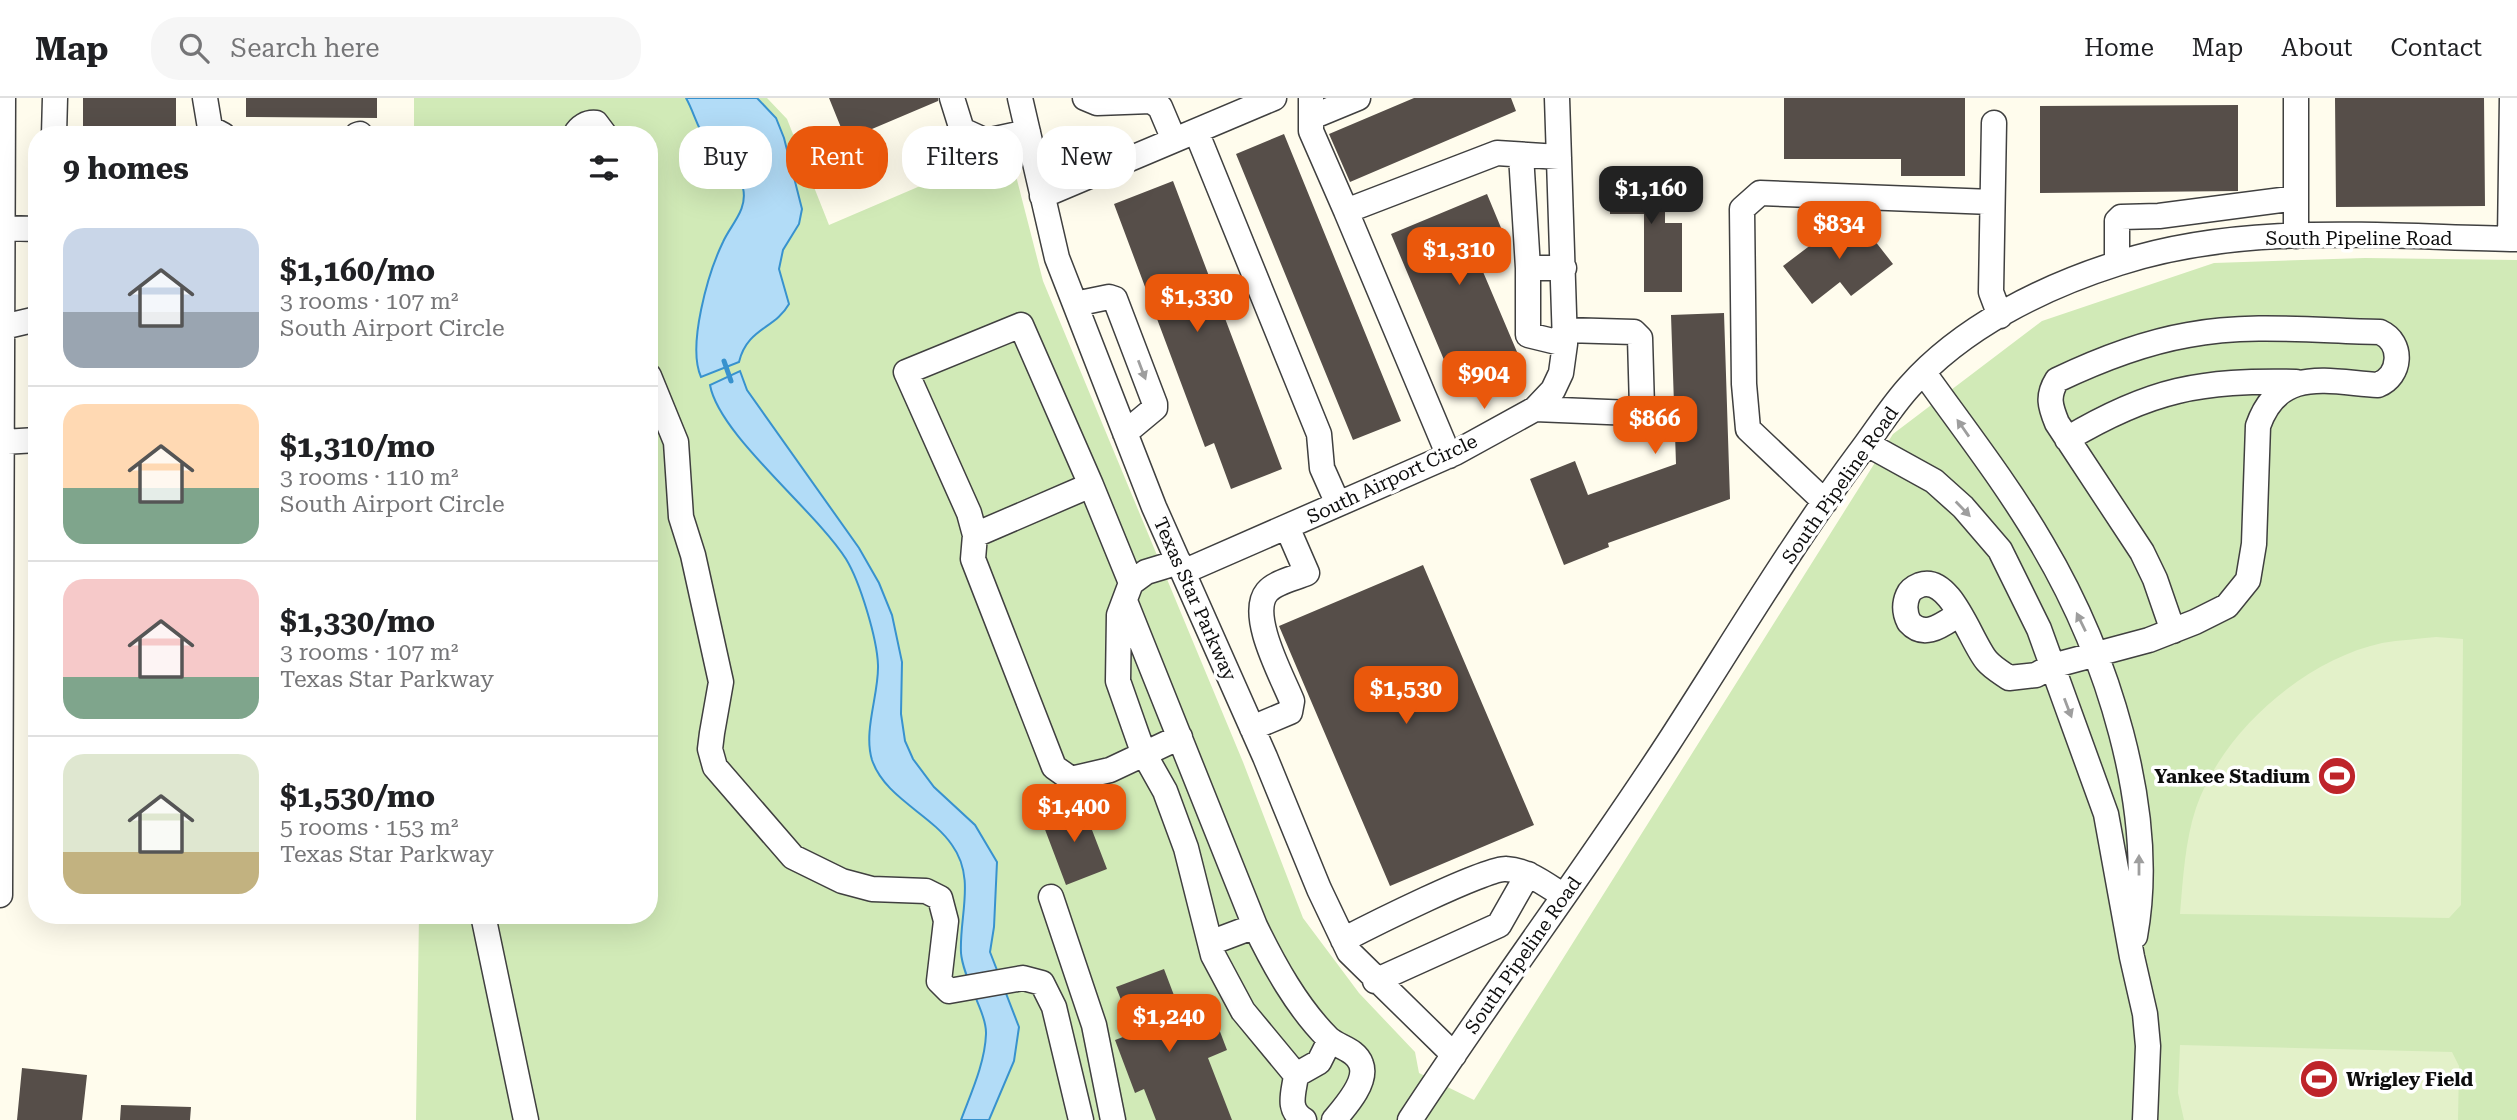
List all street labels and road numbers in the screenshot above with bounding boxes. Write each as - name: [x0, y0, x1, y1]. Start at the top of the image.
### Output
- street label: South Pipeline Road: [2266, 227, 2452, 250]
- street label: South Pipeline Road: [1777, 402, 1903, 568]
- street label: South Airport Circle: [1303, 429, 1481, 529]
- street label: Texas Star Parkway: [1149, 514, 1242, 685]
- street label: South Pipeline Road: [1460, 872, 1586, 1038]

